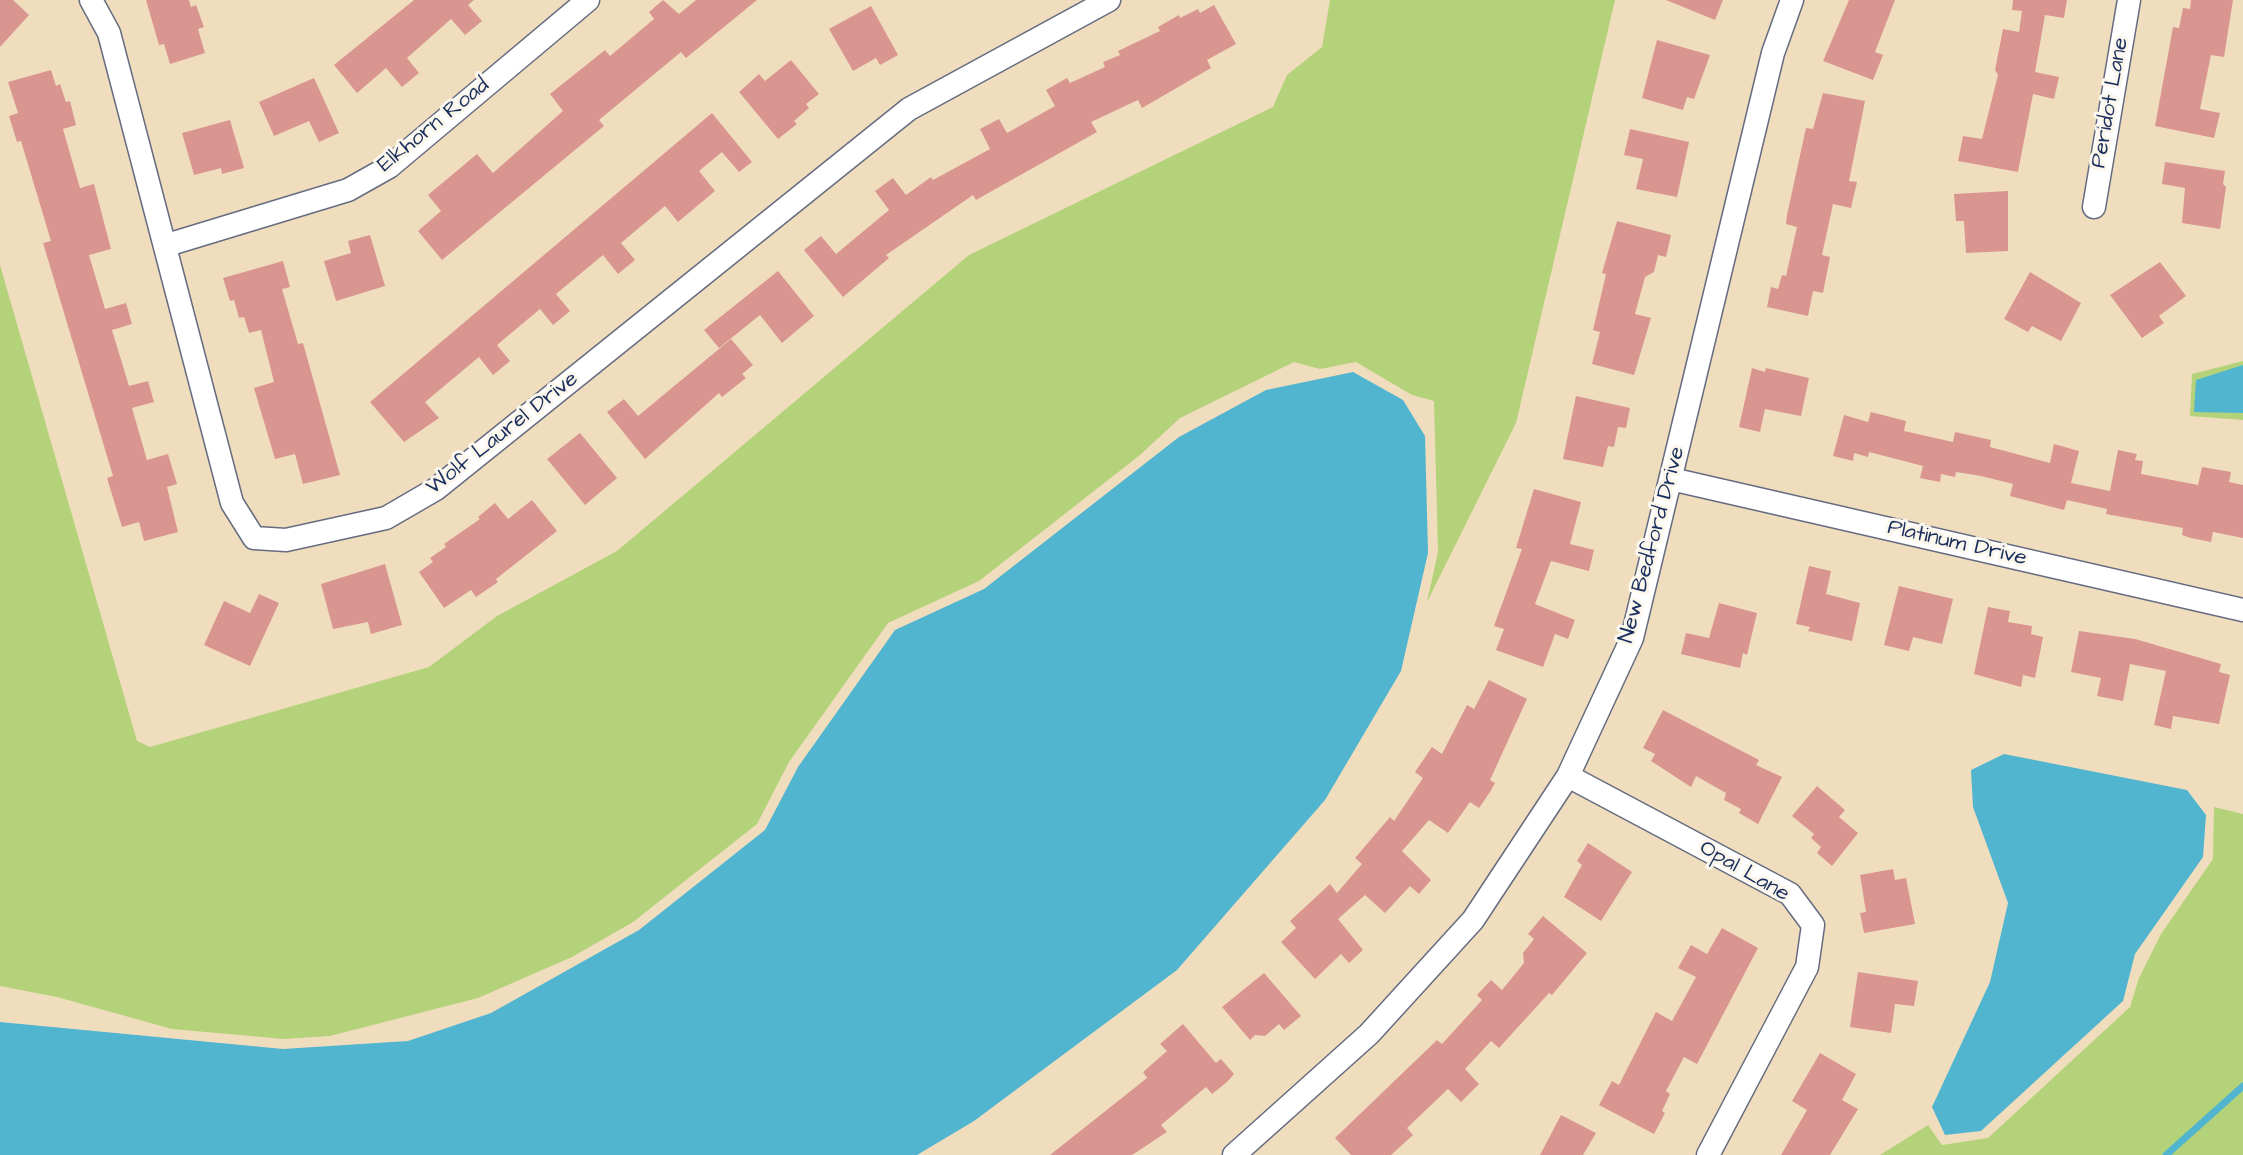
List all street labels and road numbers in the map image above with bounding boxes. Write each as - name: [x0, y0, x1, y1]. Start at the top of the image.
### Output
- street label: Peridot Lane: [2087, 36, 2135, 170]
- street label: Elkhorn Road: [373, 73, 495, 179]
- street label: Wolf Laurel Drive: [422, 367, 584, 501]
- street label: New Bedford Drive: [1614, 444, 1692, 646]
- street label: Platinum Drive: [1885, 515, 2029, 573]
- street label: Opal Lane: [1694, 836, 1794, 908]

